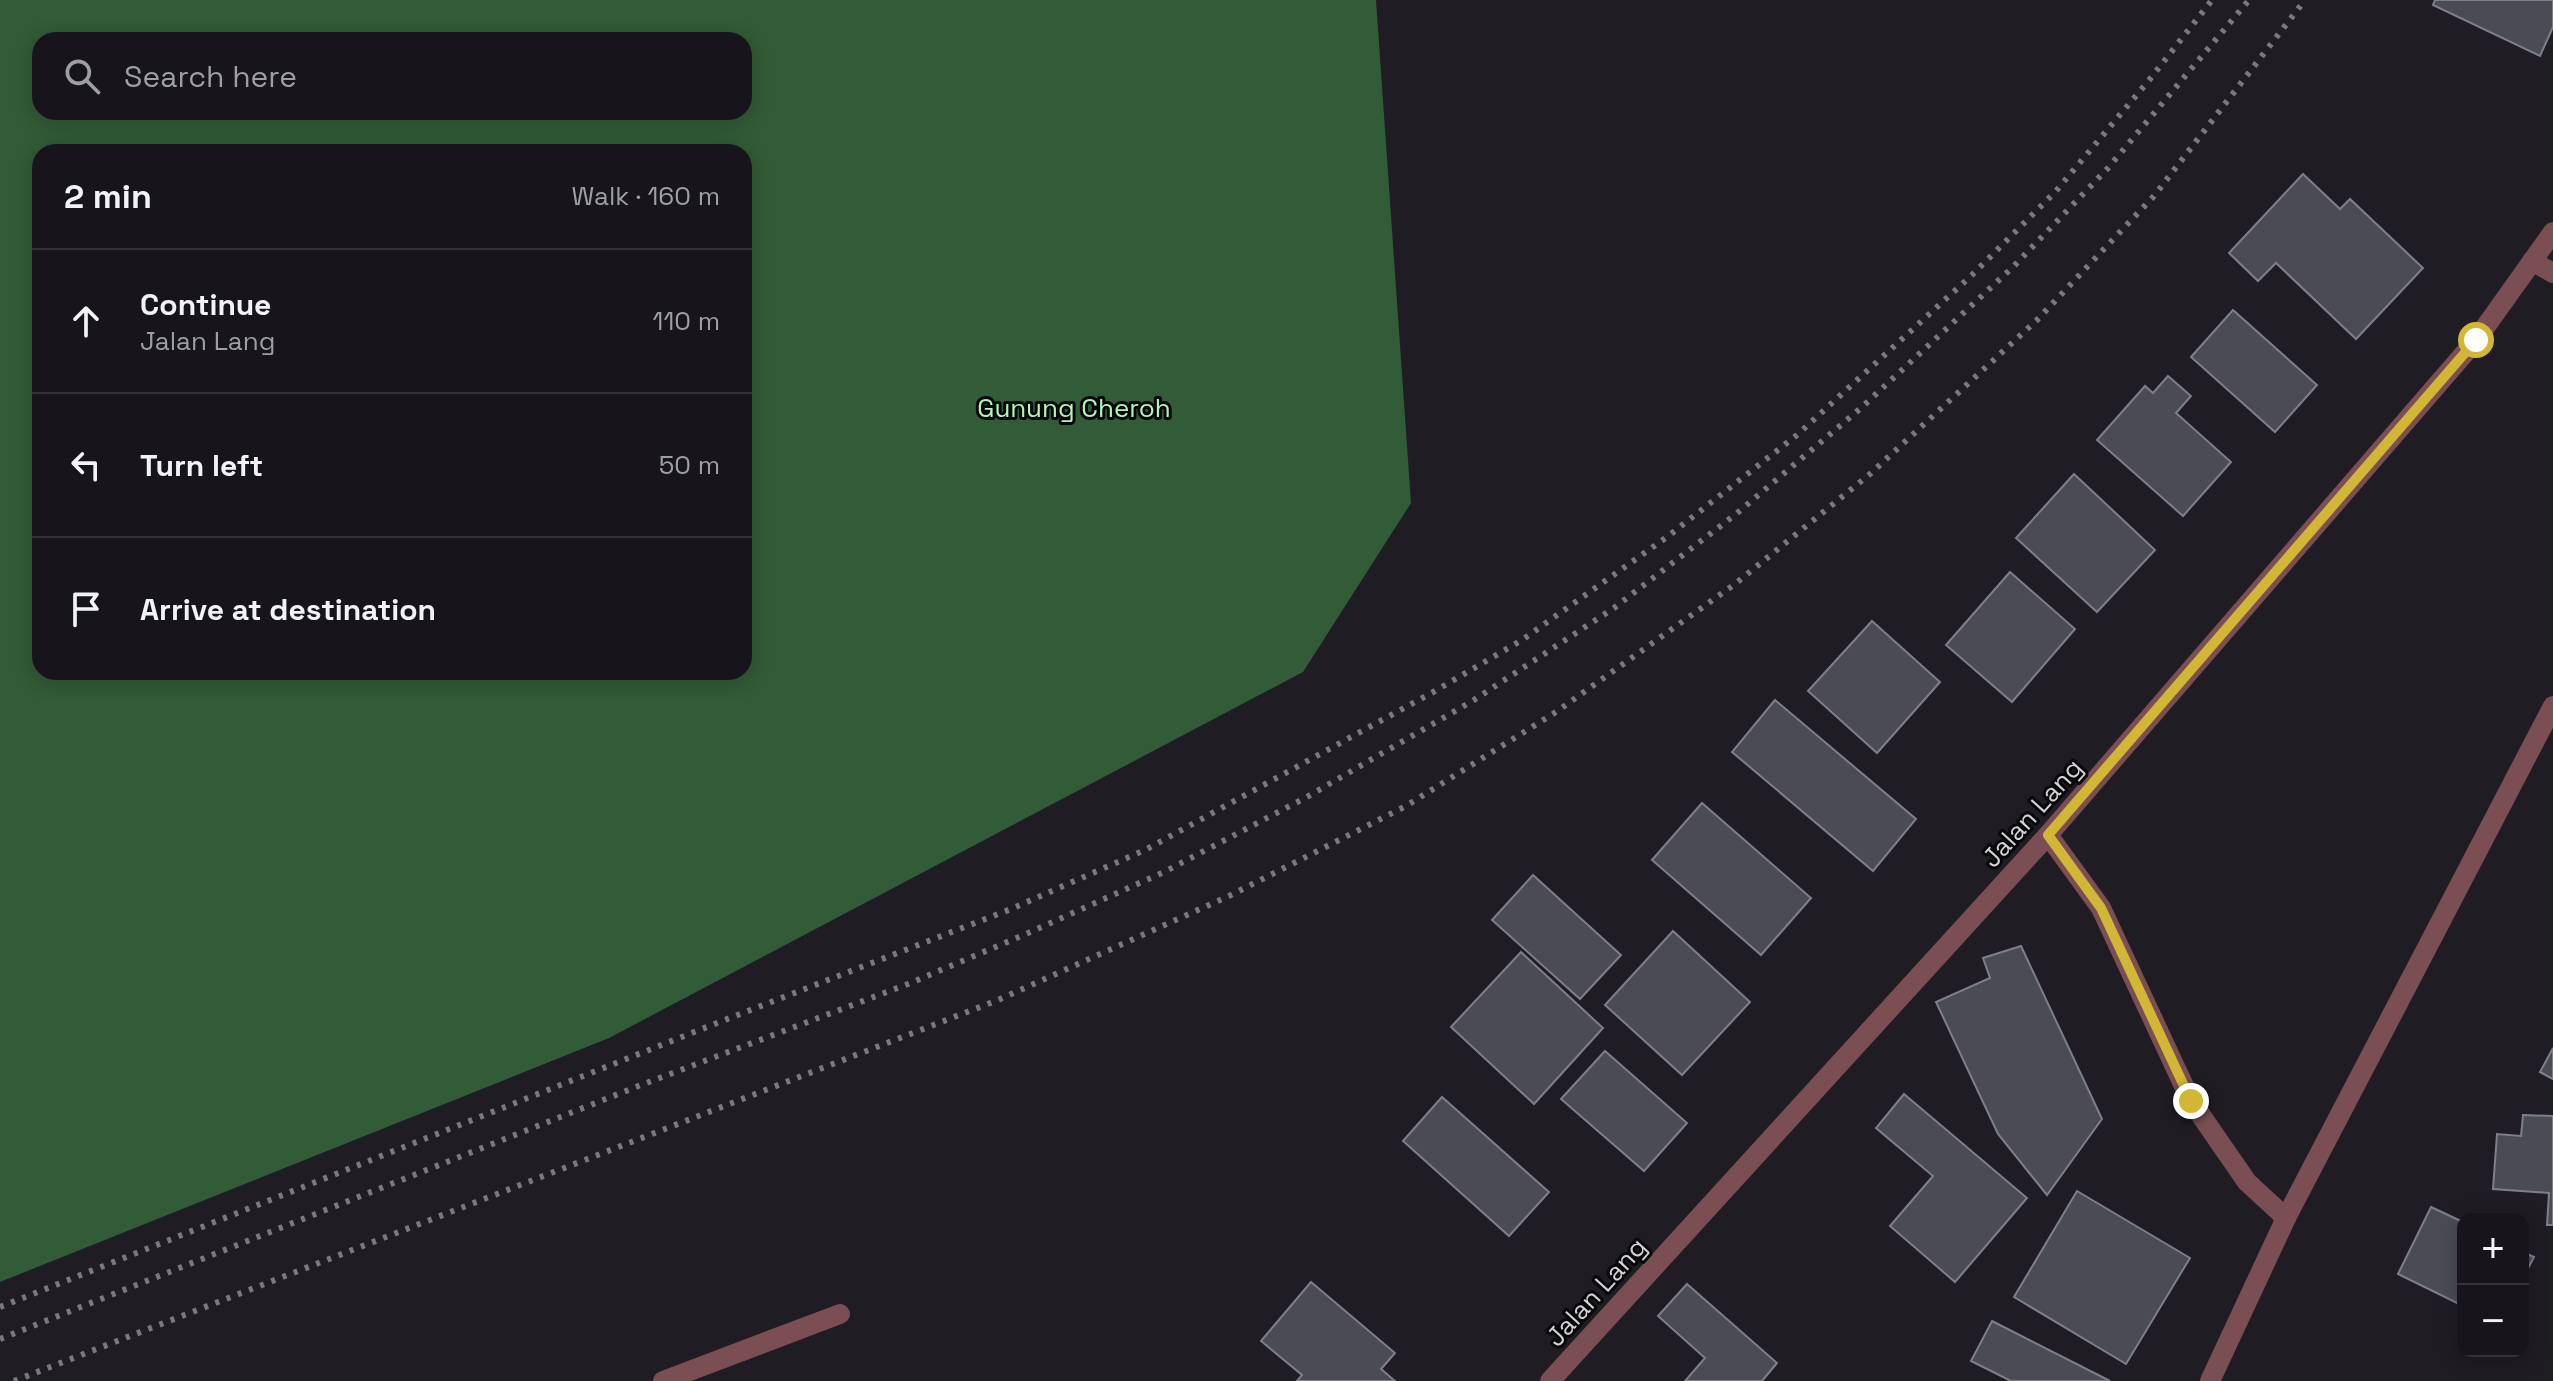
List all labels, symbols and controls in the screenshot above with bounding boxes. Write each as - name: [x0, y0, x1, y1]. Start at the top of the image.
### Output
- search box: [32, 32, 752, 120]
- icon: search: [60, 54, 104, 98]
- text: Search here: [124, 57, 297, 96]
- text: 2 min: [64, 175, 152, 218]
- text: Walk · 160 m: [571, 179, 720, 213]
- text: Continue: [140, 285, 271, 324]
- icon: ahead: [64, 299, 108, 343]
- text: 110 m: [653, 304, 720, 338]
- route start: [2458, 322, 2494, 358]
- text: Jalan Lang: [140, 324, 275, 358]
- park label: Gunung Cheroh: [977, 391, 1171, 425]
- icon: left: [64, 443, 108, 487]
- text: Turn left: [140, 446, 263, 485]
- text: 50 m: [659, 448, 720, 482]
- icon: arrive: [64, 587, 108, 631]
- text: Arrive at destination: [140, 590, 436, 629]
- street label: Jalan Lang: [1974, 751, 2090, 875]
- route end: [2173, 1083, 2209, 1119]
- map controls: [2457, 1213, 2529, 1357]
- button: +: [2457, 1213, 2529, 1285]
- street label: Jalan Lang: [1538, 1230, 1654, 1354]
- button: −: [2457, 1285, 2529, 1357]

